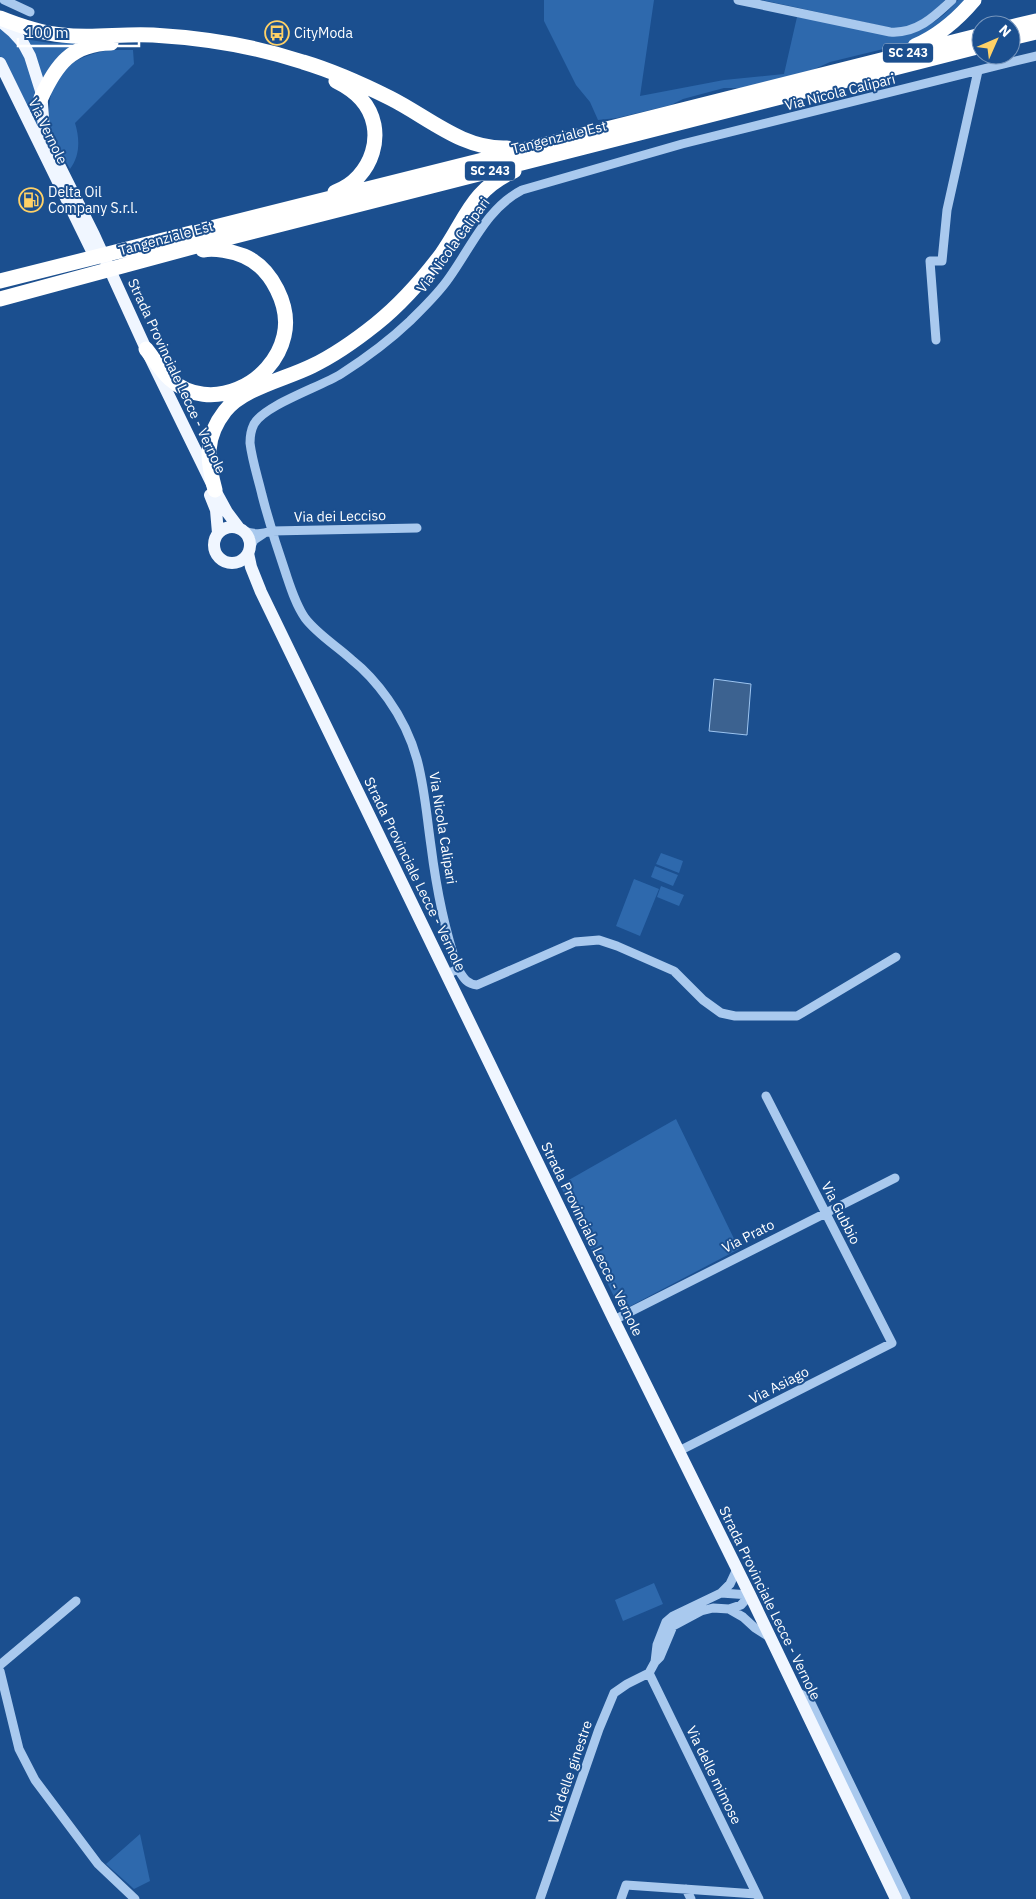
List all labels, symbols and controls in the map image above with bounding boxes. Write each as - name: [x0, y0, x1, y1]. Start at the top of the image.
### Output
- scale bar: [18, 15, 139, 47]
- north arrow: [971, 15, 1021, 65]
- bus stop icon: CityModa: [264, 20, 290, 46]
- text: N: [995, 21, 1015, 41]
- text: 100 m: [25, 23, 69, 42]
- place label: CityModa: [294, 24, 353, 42]
- road number: SC 243: [883, 44, 933, 62]
- street label: Via Nicola Calipari: [783, 70, 897, 114]
- street label: Via Vernole: [24, 95, 72, 167]
- street label: Tangenziale Est: [510, 116, 609, 158]
- road number: SC 243: [465, 162, 515, 180]
- place label: Delta Oil Company S.r.l.: [48, 183, 138, 217]
- fuel station icon: Delta Oil Company S.r.l.: [18, 187, 44, 213]
- street label: Via Nicola Calipari: [412, 194, 494, 296]
- street label: Tangenziale Est: [117, 217, 215, 259]
- street label: Strada Provinciale Lecce - Vernole: [124, 276, 230, 477]
- street label: Via dei Lecciso: [294, 506, 386, 526]
- street label: Via Nicola Calipari: [425, 771, 461, 885]
- street label: Strada Provinciale Lecce - Vernole: [360, 774, 470, 974]
- street label: Strada Provinciale Lecce - Vernole: [537, 1139, 647, 1339]
- street label: Via Gubbio: [818, 1179, 865, 1248]
- street label: Via Prato: [719, 1215, 777, 1257]
- street label: Via Asiago: [746, 1362, 812, 1408]
- street label: Strada Provinciale Lecce - Vernole: [715, 1503, 825, 1703]
- street label: Via delle ginestre: [544, 1718, 596, 1826]
- street label: Via delle mimose: [682, 1723, 746, 1828]

